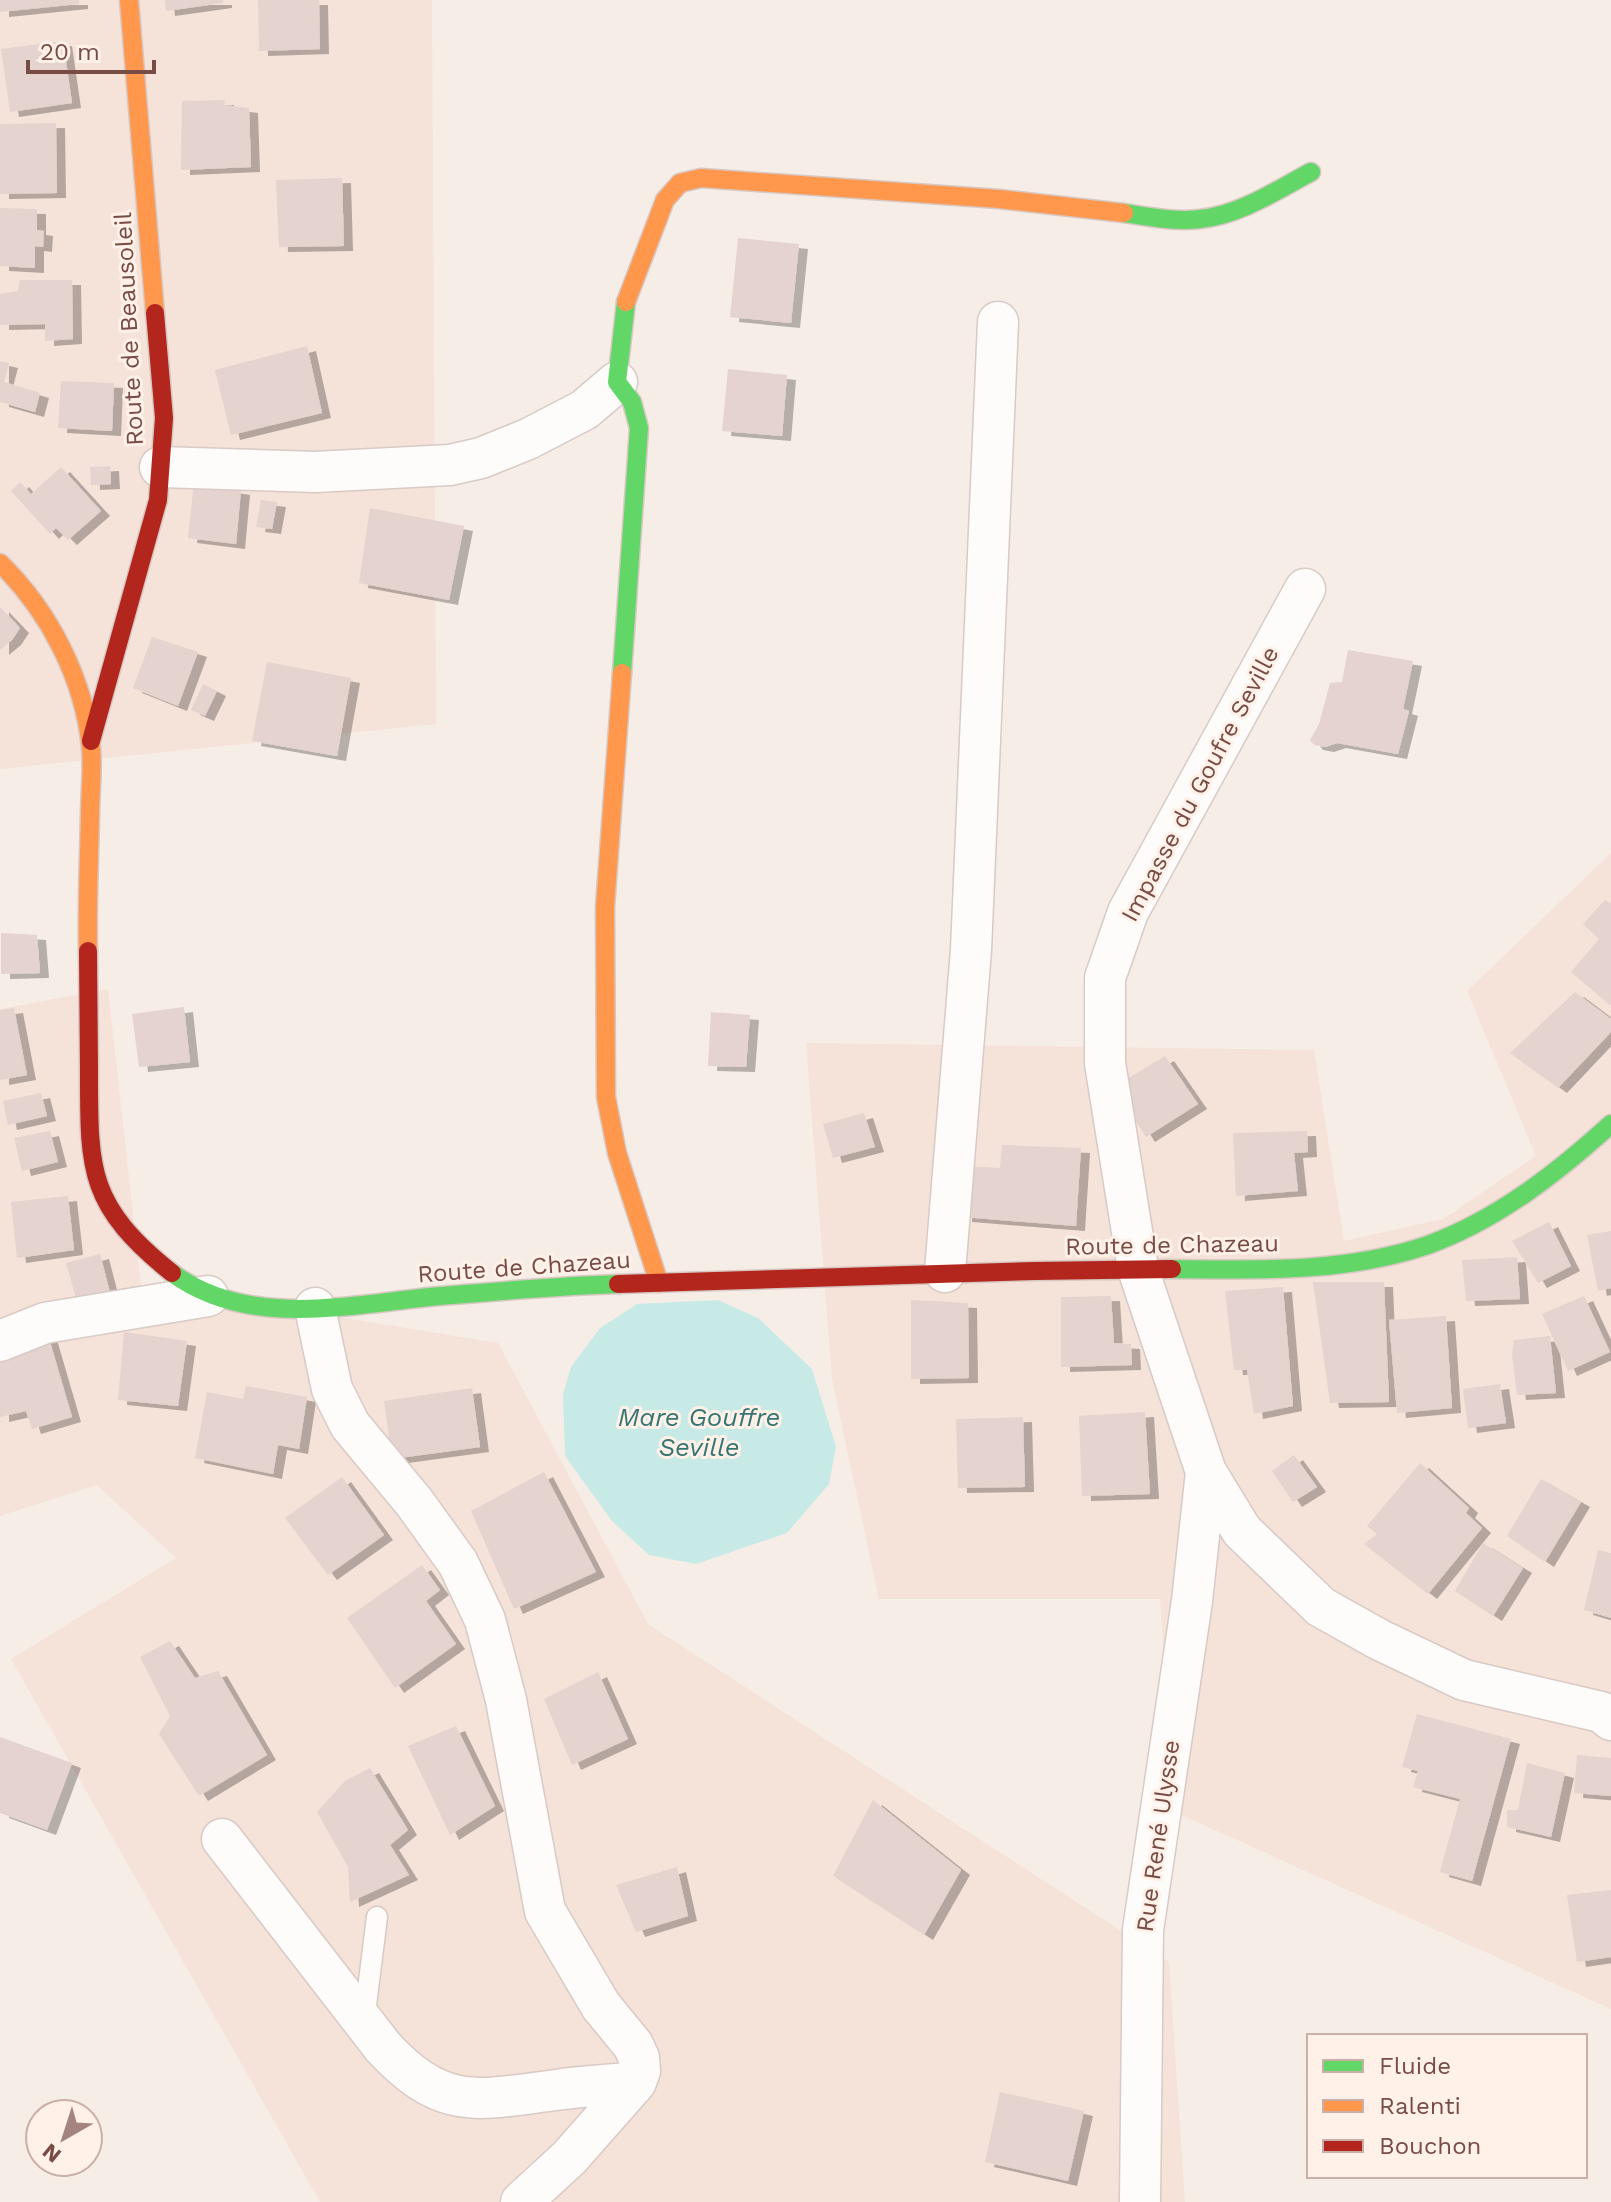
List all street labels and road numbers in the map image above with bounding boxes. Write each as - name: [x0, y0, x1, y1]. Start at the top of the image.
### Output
- street label: Route de Beausoleil: [109, 211, 149, 446]
- street label: Impasse du Goufre Seville: [1115, 642, 1285, 926]
- street label: Route de Chazeau: [1065, 1229, 1279, 1261]
- street label: Route de Chazeau: [416, 1246, 632, 1288]
- street label: Rue René Ulysse: [1131, 1738, 1185, 1934]

